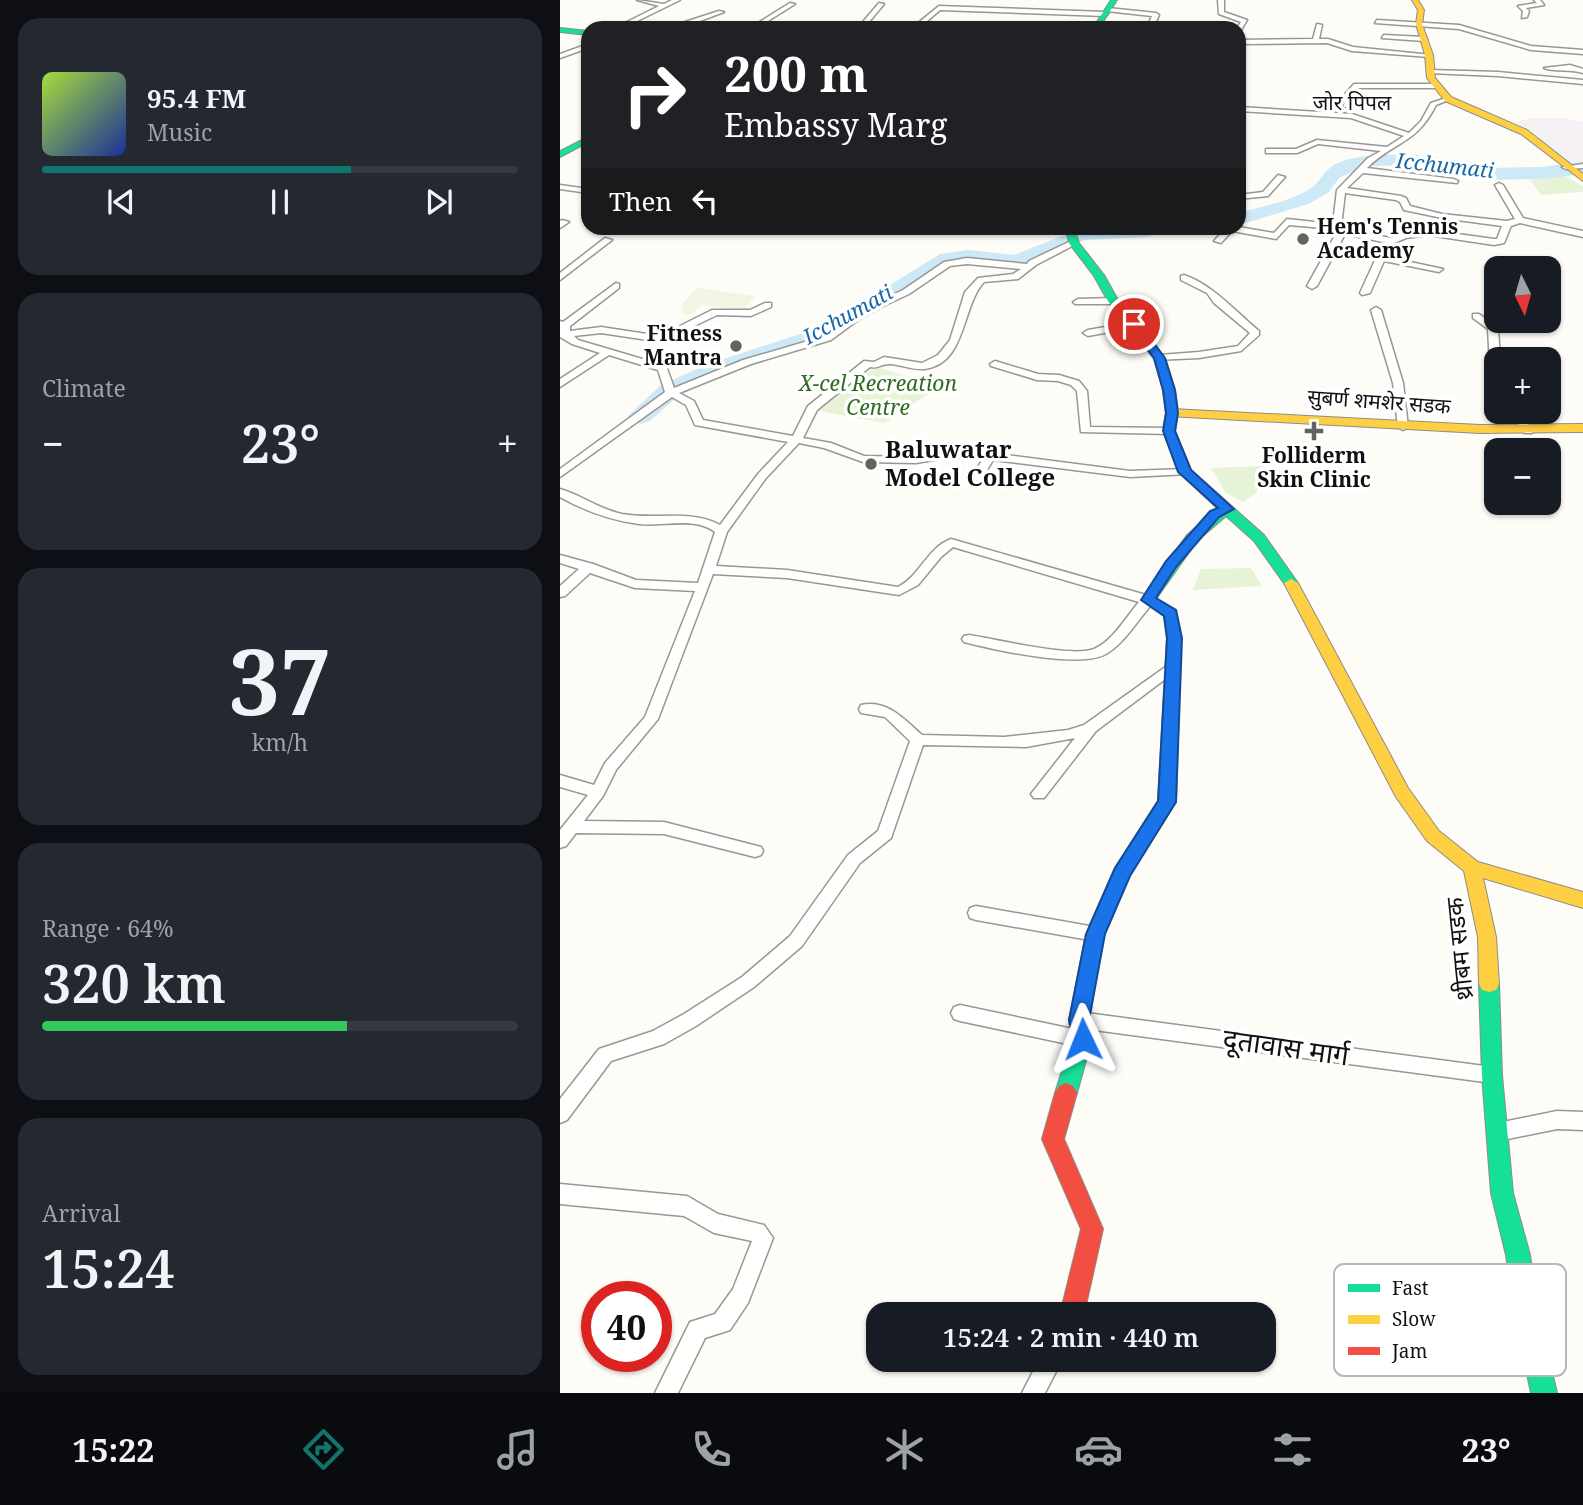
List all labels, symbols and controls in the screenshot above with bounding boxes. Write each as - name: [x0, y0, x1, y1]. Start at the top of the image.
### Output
- text: 200 m: [724, 40, 868, 106]
- icon: right: [609, 49, 700, 140]
- text: 95.4 FM: [147, 80, 246, 116]
- district label: जोर पिपल: [1313, 88, 1392, 116]
- text: Embassy Marg: [724, 103, 947, 146]
- text: Music: [147, 116, 212, 148]
- water label: Icchumati: [1394, 146, 1496, 184]
- icon: left: [686, 182, 724, 220]
- icon: previous: [102, 183, 140, 221]
- icon: pause: [261, 183, 299, 221]
- icon: next: [420, 183, 458, 221]
- text: Then: [609, 183, 672, 219]
- place label: Hem's Tennis Academy: [1317, 212, 1458, 264]
- marker: Hem's Tennis Academy: [1295, 231, 1311, 247]
- north arrow: [1484, 256, 1561, 332]
- map controls: [1484, 256, 1561, 515]
- water label: Icchumati: [797, 278, 898, 351]
- pin: [1104, 294, 1164, 354]
- icon: arrive: [1115, 305, 1153, 343]
- place label: Fitness Mantra: [644, 319, 722, 371]
- marker: Fitness Mantra: [728, 338, 744, 354]
- button: +: [1484, 347, 1561, 424]
- park label: X-cel Recreation Centre: [797, 369, 957, 421]
- text: Climate: [42, 372, 126, 404]
- street label: सुबर्ण शमशेर सडक: [1306, 382, 1453, 420]
- text: 23°: [241, 407, 320, 478]
- text: −: [42, 417, 64, 469]
- text: +: [497, 417, 518, 469]
- marker: Folliderm Skin Clinic: [1304, 421, 1324, 441]
- place label: Baluwatar Model College: [885, 432, 1055, 493]
- button: −: [1484, 438, 1561, 515]
- place label: Folliderm Skin Clinic: [1257, 441, 1371, 493]
- marker: Baluwatar Model College: [863, 456, 879, 472]
- text: 37: [229, 618, 331, 742]
- text: km/h: [252, 726, 308, 758]
- street label: थ्रीबम सडक: [1437, 895, 1480, 1002]
- text: Range · 64%: [42, 912, 174, 944]
- text: 320 km: [42, 947, 226, 1018]
- position arrow: [1046, 1002, 1120, 1076]
- street label: दूतावास मार्ग: [1221, 1018, 1353, 1075]
- text: Arrival: [42, 1197, 121, 1229]
- text: 15:24: [42, 1232, 175, 1303]
- legend: [1334, 1264, 1566, 1376]
- text: Fast: [1392, 1275, 1429, 1301]
- speed limit sign: 40: [581, 1281, 672, 1372]
- text: Slow: [1392, 1306, 1436, 1332]
- text: 15:24 · 2 min · 440 m: [943, 1319, 1199, 1355]
- text: Jam: [1391, 1338, 1427, 1364]
- icon: directions: [299, 1425, 348, 1474]
- icon: music: [493, 1425, 542, 1474]
- icon: phone: [687, 1425, 736, 1474]
- icon: climate: [880, 1425, 929, 1474]
- icon: car: [1074, 1425, 1123, 1474]
- icon: filters: [1268, 1425, 1317, 1474]
- text: 15:22: [72, 1428, 154, 1471]
- text: 23°: [1462, 1428, 1511, 1471]

